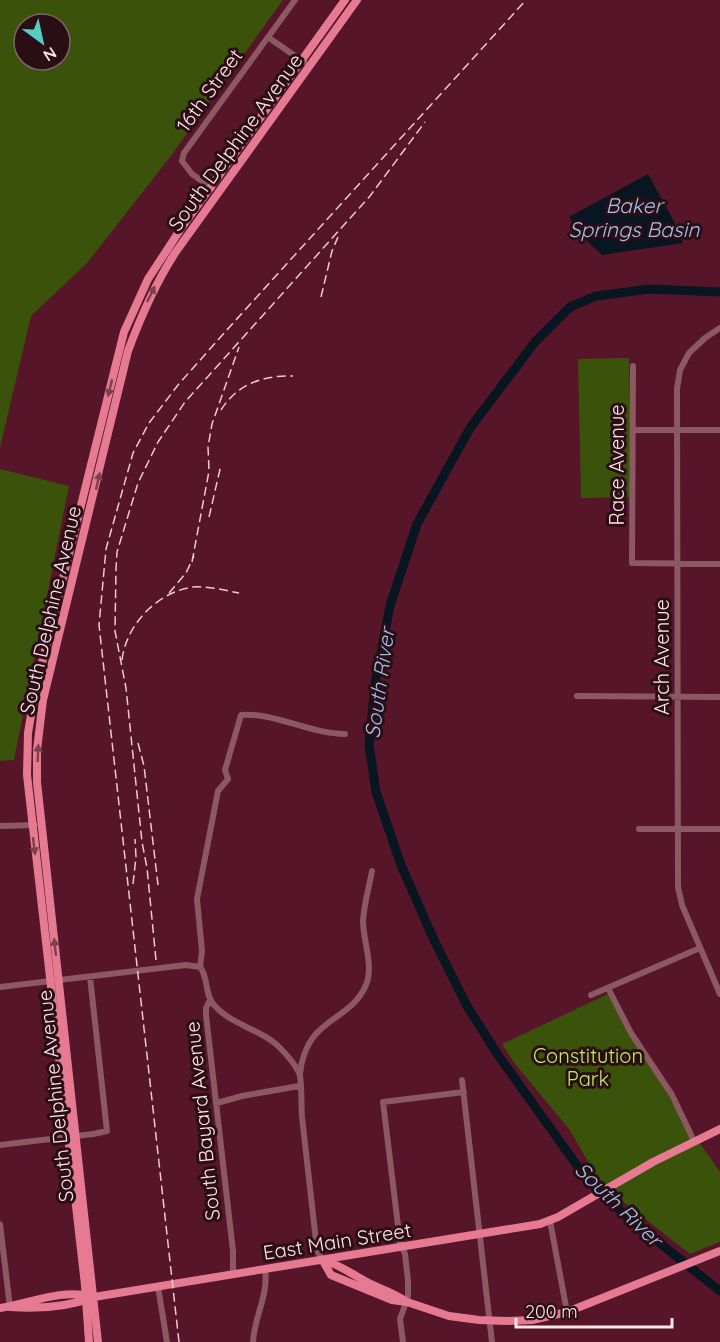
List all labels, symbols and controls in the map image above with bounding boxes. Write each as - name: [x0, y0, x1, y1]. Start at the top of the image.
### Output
- north arrow: [12, 12, 72, 72]
- text: N: [40, 43, 61, 66]
- street label: 16th Street: [171, 43, 248, 136]
- street label: South Delphine Avenue: [162, 48, 308, 236]
- water label: Baker Springs Basin: [569, 192, 700, 242]
- one-way arrow: [146, 285, 155, 302]
- one-way arrow: [104, 379, 114, 397]
- street label: Race Avenue: [604, 404, 629, 526]
- one-way arrow: [93, 472, 103, 490]
- street label: South Delphine Avenue: [14, 503, 86, 717]
- street label: Arch Avenue: [649, 599, 674, 715]
- water label: South River: [358, 623, 400, 740]
- one-way arrow: [33, 743, 42, 762]
- one-way arrow: [29, 837, 39, 856]
- one-way arrow: [50, 937, 60, 956]
- street label: South Delphine Avenue: [31, 989, 79, 1203]
- street label: South Bayard Avenue: [179, 1020, 225, 1222]
- park label: Constitution Park: [533, 1043, 643, 1091]
- water label: South River: [570, 1156, 670, 1254]
- street label: East Main Street: [261, 1217, 413, 1265]
- scale bar: [516, 1291, 672, 1329]
- text: 200 m: [525, 1300, 578, 1323]

